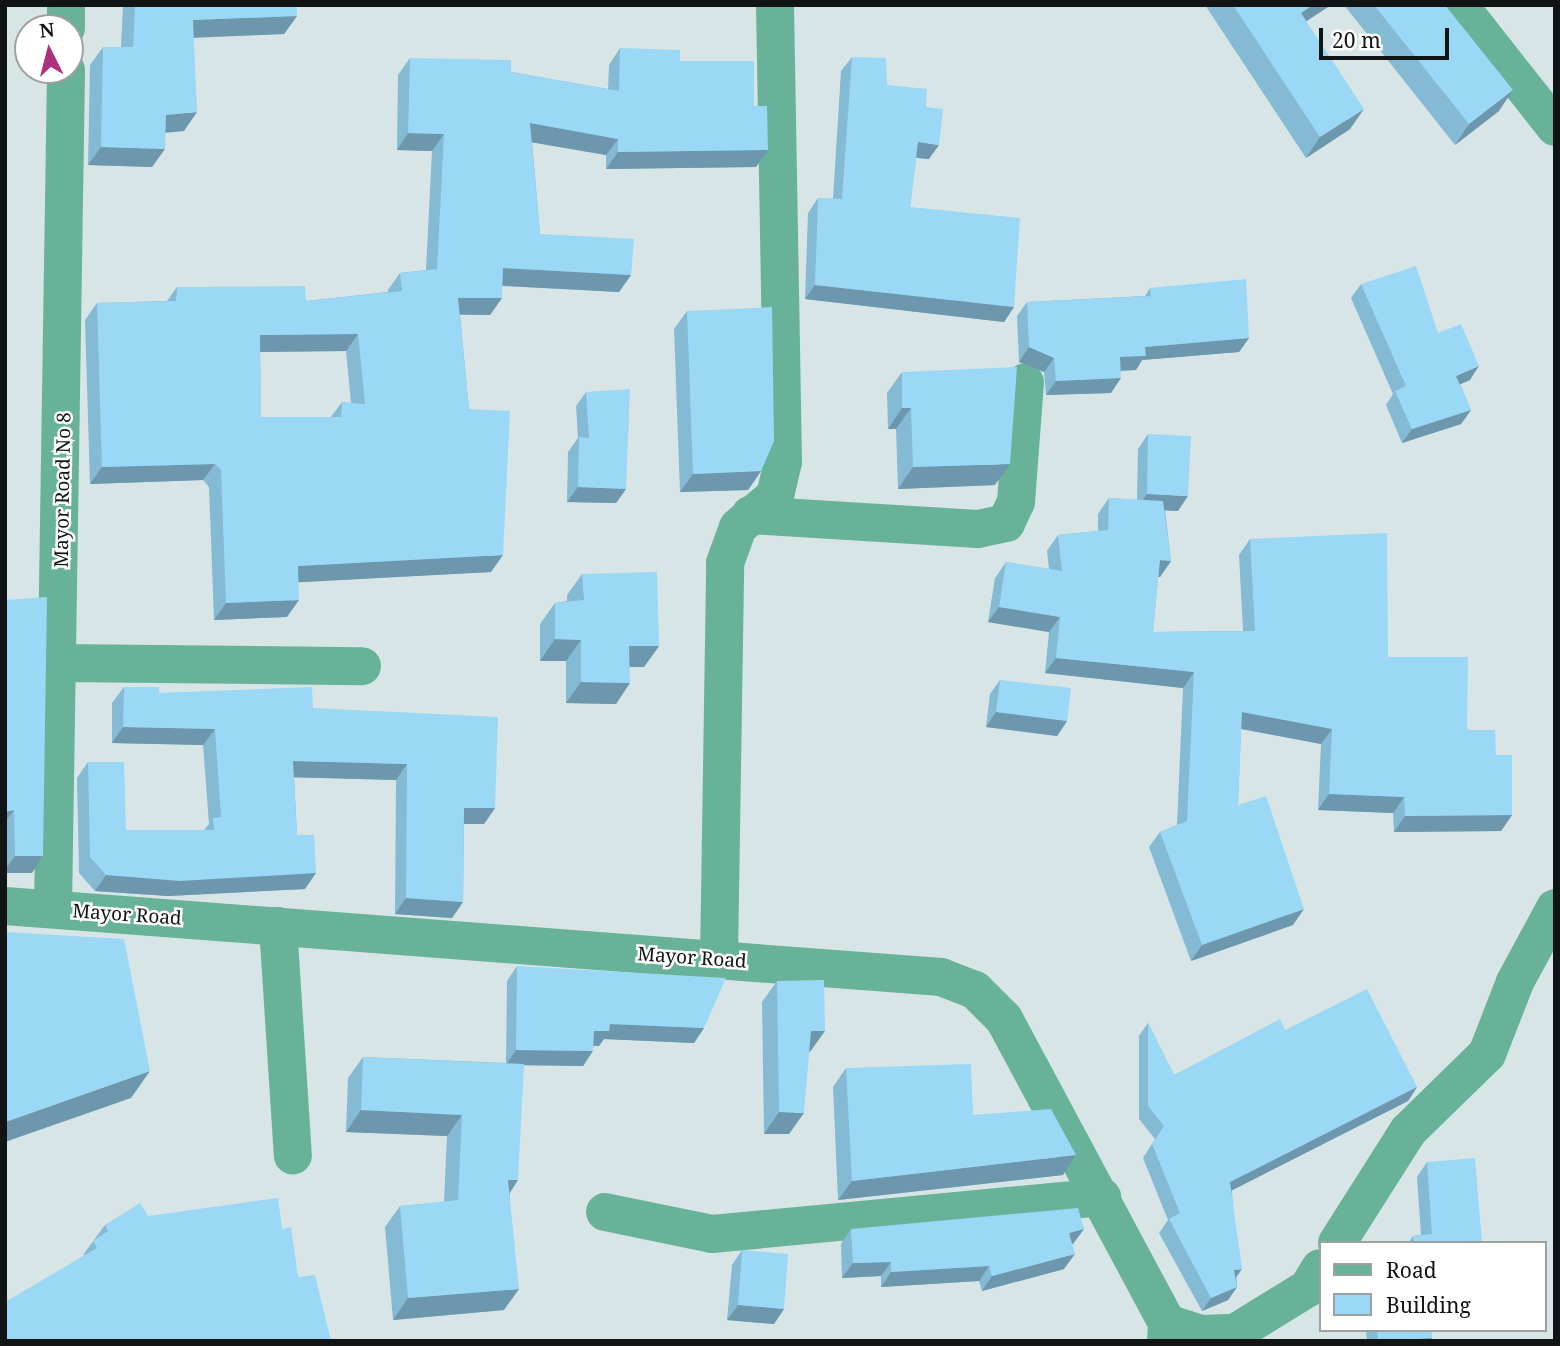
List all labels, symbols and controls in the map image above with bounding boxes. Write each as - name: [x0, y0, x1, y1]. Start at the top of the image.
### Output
- north arrow: [14, 14, 84, 84]
- scale bar: [1322, 14, 1452, 58]
- text: N: [38, 16, 56, 44]
- text: 20 m: [1332, 26, 1381, 54]
- street label: Mayor Road No 8: [50, 412, 76, 568]
- street label: Mayor Road: [72, 900, 182, 930]
- street label: Mayor Road: [637, 943, 747, 973]
- legend: [1318, 1241, 1546, 1332]
- text: Road: [1386, 1256, 1437, 1284]
- text: Building: [1386, 1291, 1471, 1319]

